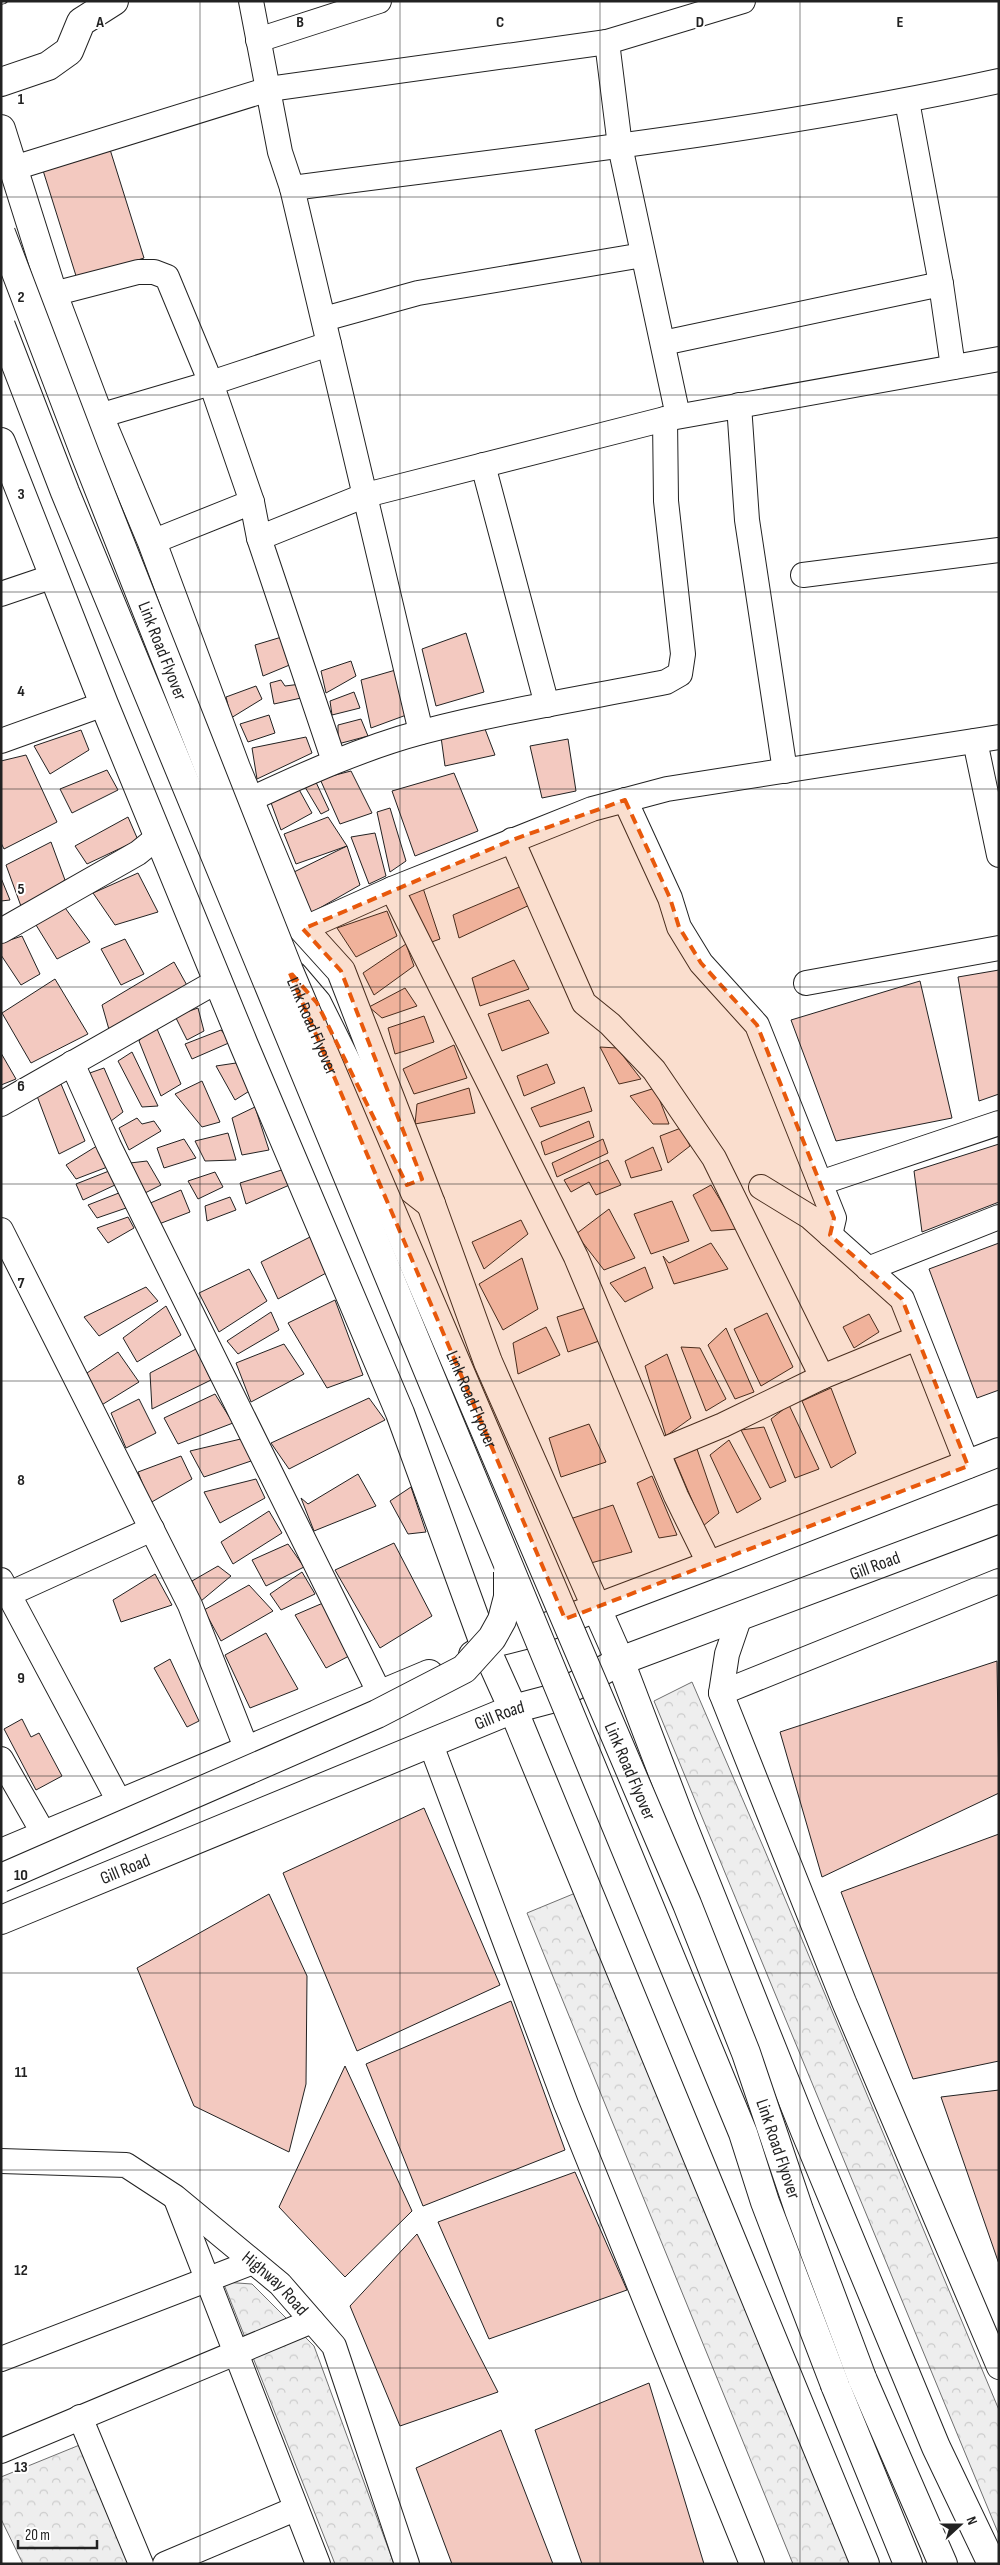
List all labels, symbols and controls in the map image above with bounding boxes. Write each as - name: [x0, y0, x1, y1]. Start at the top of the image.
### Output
- text: A: [95, 13, 104, 32]
- text: B: [296, 13, 304, 32]
- text: C: [496, 13, 504, 32]
- text: D: [696, 13, 704, 32]
- text: E: [897, 13, 904, 32]
- text: 1: [18, 90, 25, 109]
- text: 2: [17, 288, 25, 307]
- text: 3: [17, 485, 25, 504]
- street label: Link Road Flyover: [134, 599, 192, 703]
- text: 4: [17, 682, 25, 701]
- text: 5: [17, 880, 25, 899]
- street label: Link Road Flyover: [282, 974, 343, 1078]
- text: 6: [17, 1077, 25, 1096]
- text: 7: [18, 1274, 25, 1293]
- street label: Link Road Flyover: [442, 1347, 502, 1451]
- text: 8: [17, 1471, 25, 1490]
- street label: Gill Road: [847, 1547, 903, 1584]
- text: 9: [17, 1669, 25, 1688]
- street label: Gill Road: [471, 1696, 527, 1734]
- street label: Link Road Flyover: [600, 1719, 660, 1823]
- street label: Gill Road: [97, 1849, 153, 1889]
- text: 10: [14, 1866, 28, 1885]
- text: 11: [15, 2063, 28, 2082]
- street label: Link Road Flyover: [752, 2096, 805, 2201]
- street label: Highway Road: [238, 2247, 313, 2320]
- text: 12: [14, 2261, 28, 2280]
- text: 13: [14, 2458, 28, 2477]
- north arrow: [935, 2500, 985, 2550]
- text: N: [962, 2514, 981, 2527]
- scale bar: [18, 2518, 96, 2550]
- text: 20 m: [25, 2526, 50, 2545]

